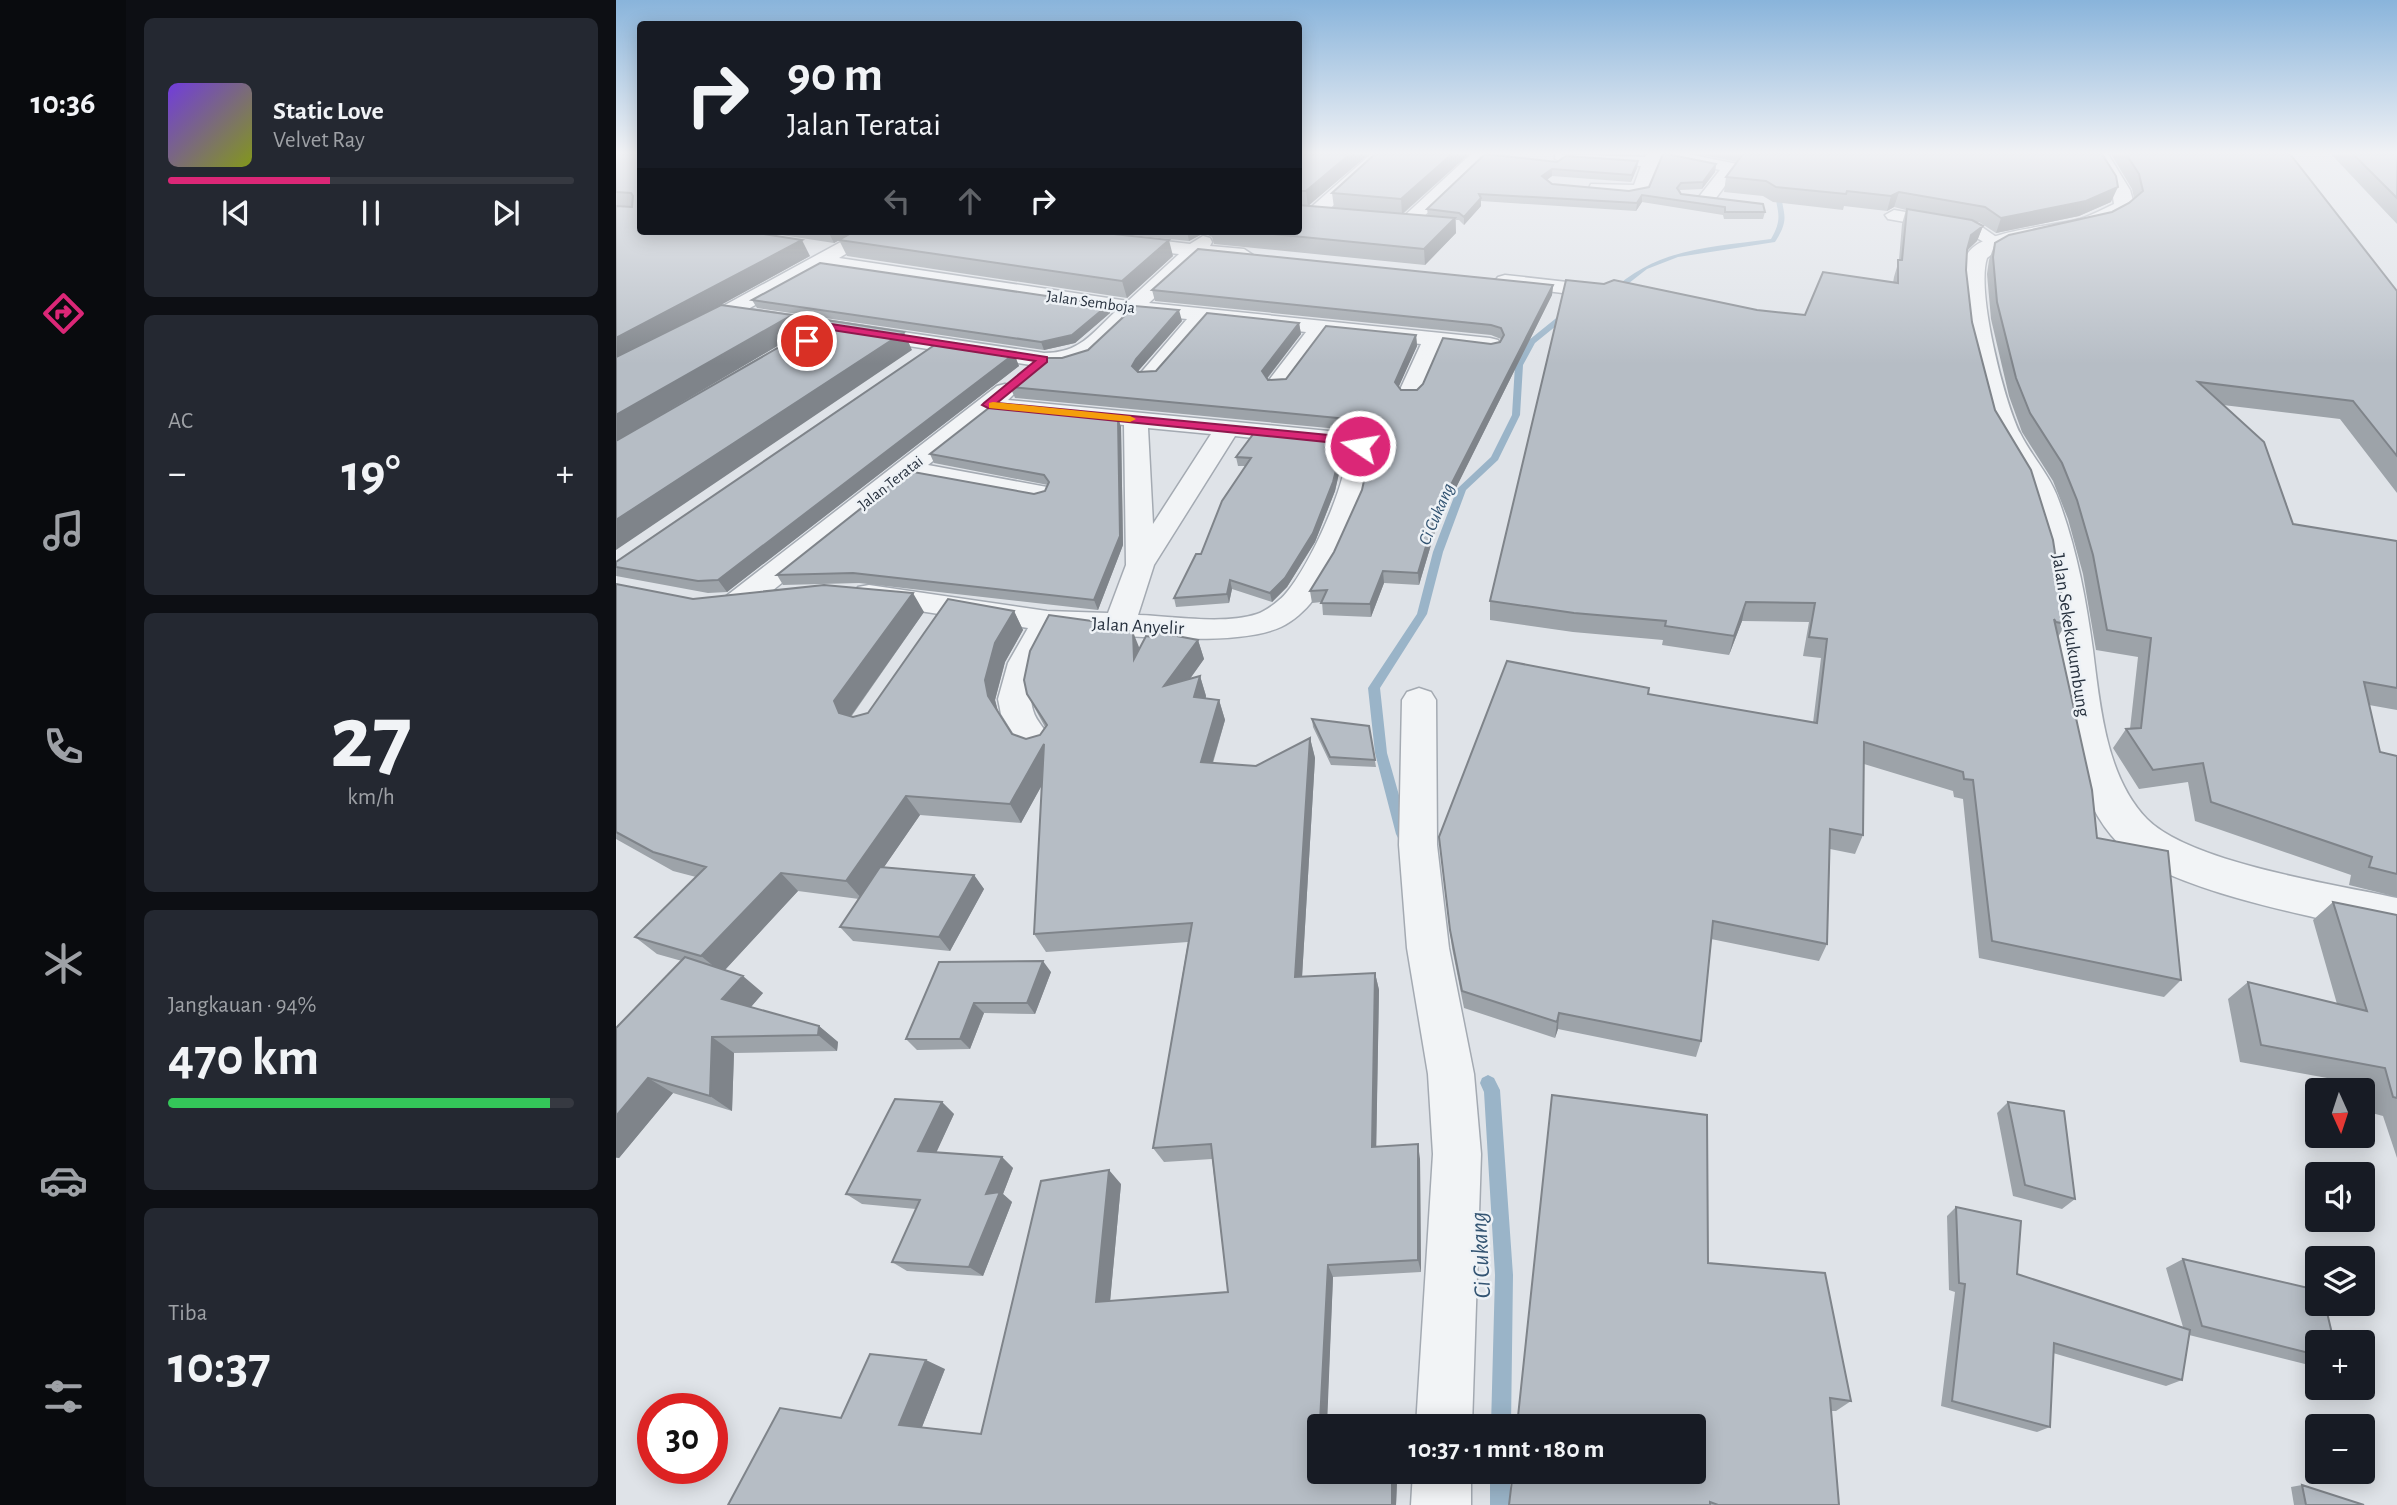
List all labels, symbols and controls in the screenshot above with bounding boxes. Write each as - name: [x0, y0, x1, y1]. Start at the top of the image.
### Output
- icon: right: [672, 49, 763, 140]
- text: 90 m: [787, 51, 883, 100]
- text: 10:36: [31, 87, 95, 119]
- text: Static Love: [273, 98, 384, 124]
- text: Jalan Teratai: [787, 109, 941, 141]
- text: Velvet Ray: [273, 129, 365, 152]
- icon: left: [878, 182, 916, 220]
- icon: ahead: [951, 182, 989, 220]
- icon: right: [1024, 182, 1062, 220]
- icon: previous: [217, 194, 255, 232]
- icon: pause: [352, 194, 390, 232]
- icon: next: [487, 194, 525, 232]
- street label: Jalan Semboja: [1045, 288, 1136, 317]
- icon: directions: [39, 289, 88, 338]
- pin: [777, 311, 837, 371]
- icon: arrive: [788, 322, 826, 360]
- position arrow: [1323, 409, 1397, 483]
- text: AC: [168, 410, 193, 433]
- text: 19°: [341, 448, 401, 500]
- street label: Jalan Teratai: [855, 453, 926, 513]
- text: −: [168, 455, 186, 493]
- text: +: [556, 455, 574, 493]
- water label: Ci Cukang: [1416, 481, 1458, 548]
- icon: music: [39, 506, 88, 555]
- street label: Jalan Sekekukumbung: [2048, 552, 2093, 719]
- street label: Jalan Anyelir: [1091, 615, 1185, 638]
- text: 27: [330, 693, 412, 784]
- icon: phone: [39, 722, 88, 771]
- text: km/h: [347, 786, 395, 809]
- icon: climate: [39, 939, 88, 988]
- text: Jangkauan · 94%: [168, 994, 316, 1017]
- text: 470 km: [168, 1032, 319, 1084]
- north arrow: [2305, 1078, 2375, 1148]
- map controls: [2305, 1078, 2375, 1484]
- icon: car: [39, 1156, 88, 1205]
- button: sound: [2305, 1162, 2375, 1232]
- water label: Ci Cukang: [1467, 1211, 1495, 1299]
- button: layers: [2305, 1246, 2375, 1316]
- text: Tiba: [168, 1302, 207, 1325]
- button: +: [2305, 1330, 2375, 1400]
- text: 10:37: [168, 1340, 271, 1392]
- icon: filters: [39, 1372, 88, 1421]
- speed limit sign: 30: [637, 1393, 728, 1484]
- button: −: [2305, 1414, 2375, 1484]
- text: 10:37 · 1 mnt · 180 m: [1408, 1436, 1605, 1462]

